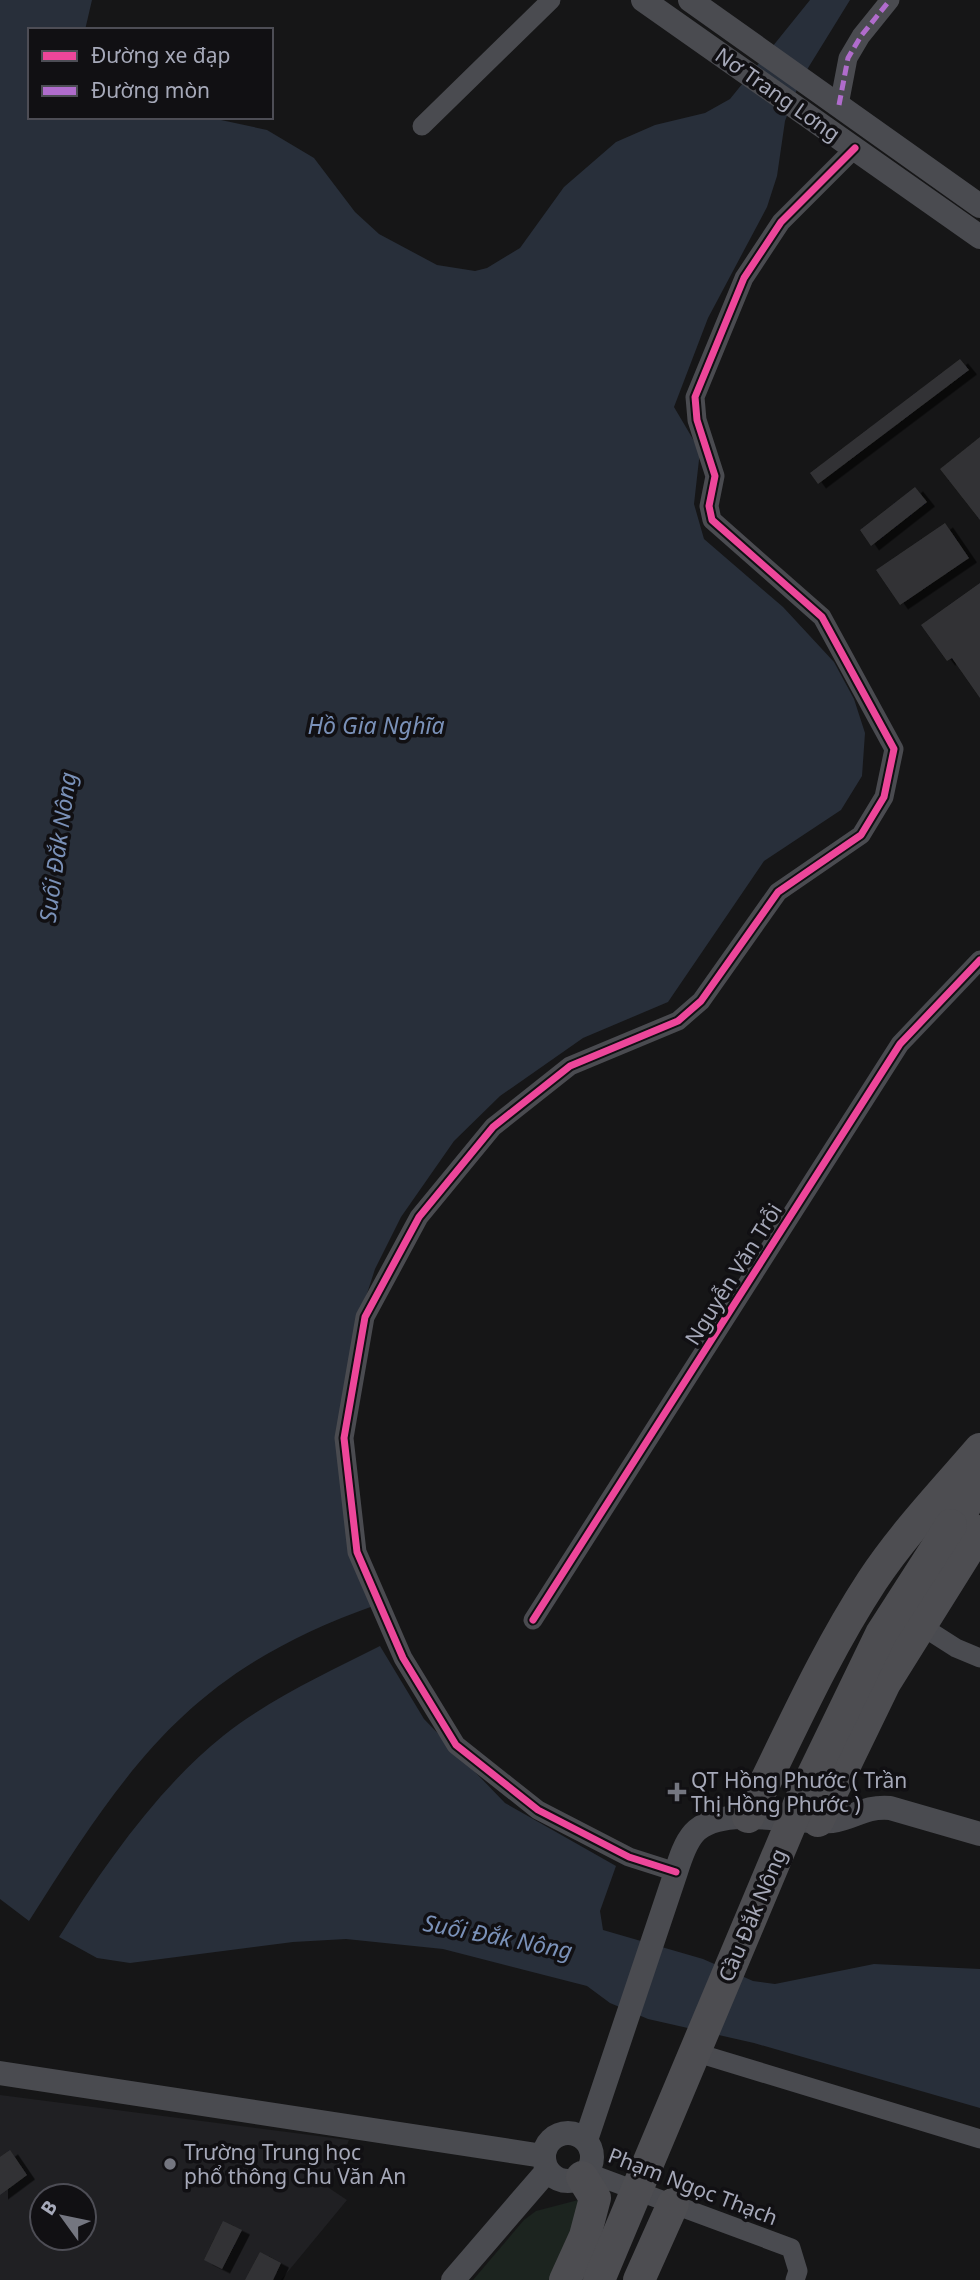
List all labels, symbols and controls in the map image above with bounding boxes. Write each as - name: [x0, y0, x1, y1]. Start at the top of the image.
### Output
- legend: [28, 28, 273, 119]
- text: Đường xe đạp: [91, 41, 230, 69]
- street label: Nơ Trang Lơng: [710, 41, 846, 147]
- text: Đường mòn: [91, 76, 210, 104]
- water label: Hồ Gia Nghĩa: [307, 709, 445, 741]
- water label: Suối Đắk Nông: [31, 770, 83, 924]
- street label: Nguyễn Văn Trỗi: [678, 1198, 788, 1350]
- place label: QT Hồng Phước ( Trần Thị Hồng Phước ): [691, 1766, 907, 1818]
- marker: QT Hồng Phước ( Trần Thị Hồng Phước ): [669, 1784, 685, 1800]
- street label: Cầu Đắk Nông: [711, 1844, 793, 1986]
- water label: Suối Đắk Nông: [421, 1906, 575, 1966]
- place label: Trường Trung học phổ thông Chu Văn An: [184, 2138, 406, 2190]
- street label: Phạm Ngọc Thạch: [604, 2141, 782, 2231]
- marker: Trường Trung học phổ thông Chu Văn An: [162, 2156, 178, 2172]
- north arrow: [28, 2182, 98, 2252]
- text: B: [34, 2195, 63, 2220]

